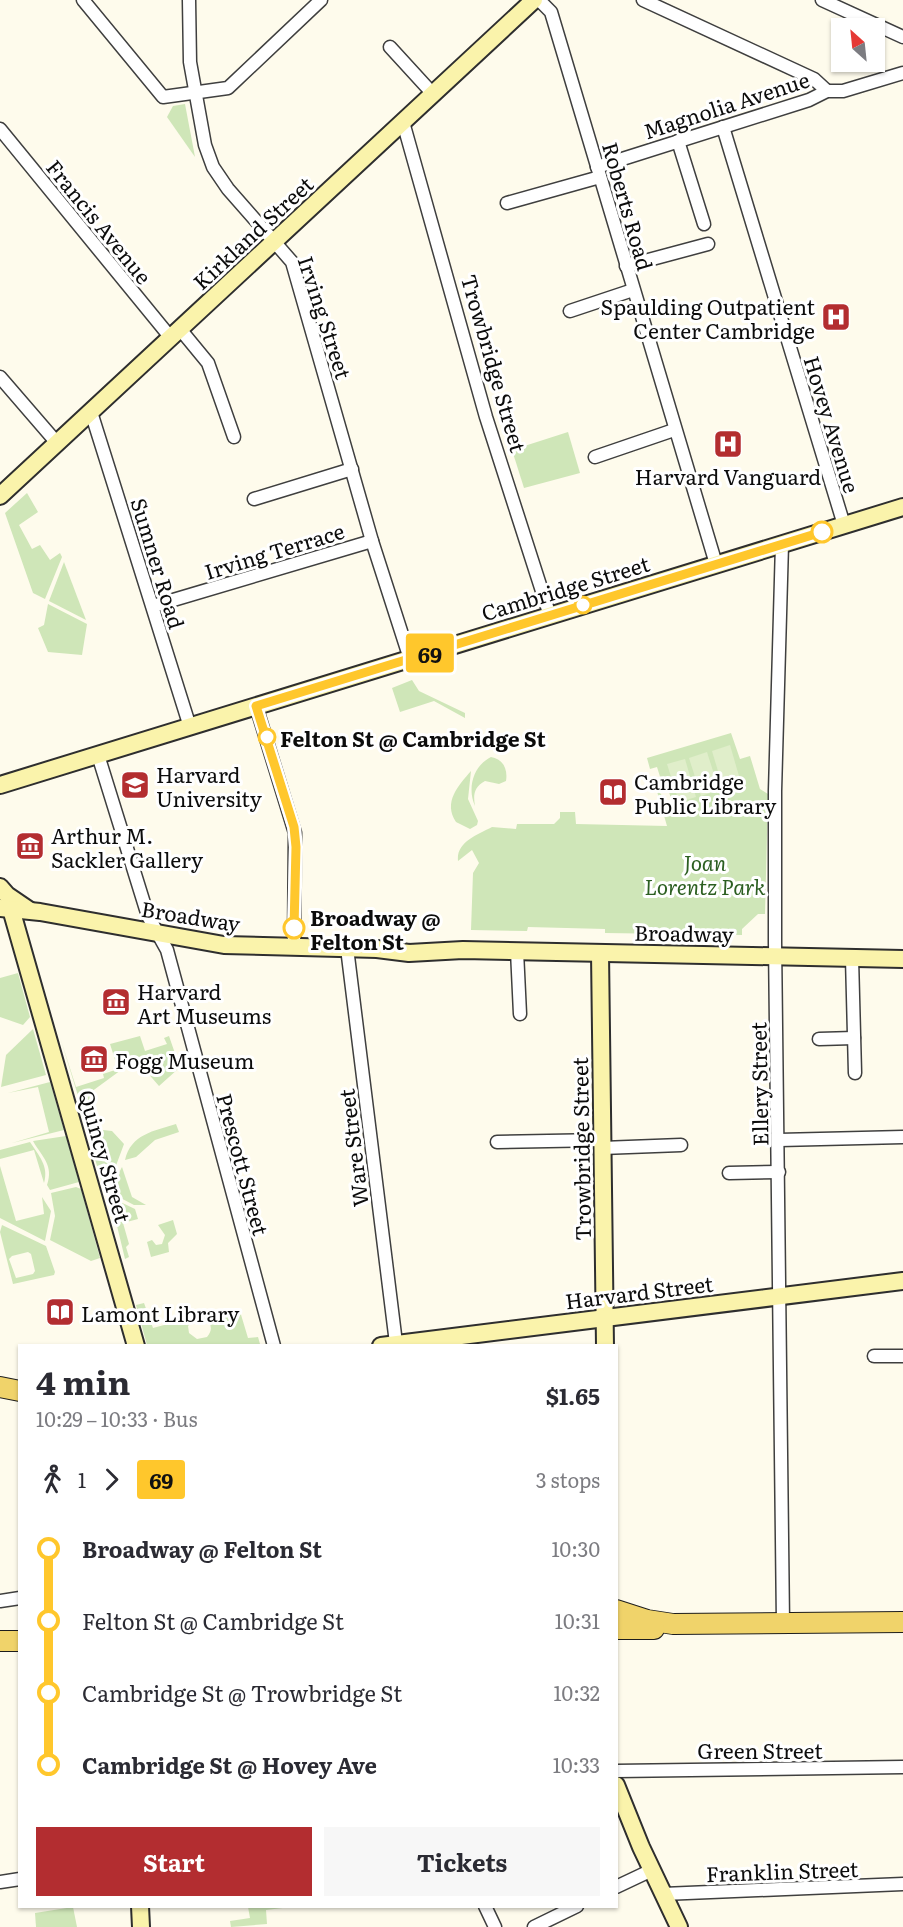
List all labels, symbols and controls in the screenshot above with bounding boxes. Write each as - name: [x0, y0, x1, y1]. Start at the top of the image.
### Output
- north arrow: [831, 18, 885, 72]
- map controls: [831, 18, 885, 72]
- street label: Magnolia Avenue: [639, 63, 813, 145]
- street label: Roberts Road: [596, 138, 662, 274]
- street label: Francis Avenue: [40, 152, 160, 290]
- street label: Kirkland Street: [185, 168, 319, 296]
- street label: Irving Street: [292, 251, 361, 383]
- street label: Trowbridge Street: [455, 270, 535, 456]
- place label: Spaulding Outpatient Center Cambridge: [601, 290, 816, 345]
- hospital icon: Spaulding Outpatient Center Cambridge: [820, 301, 852, 333]
- street label: Hovey Avenue: [797, 352, 869, 496]
- hospital icon: Harvard Vanguard: [712, 428, 744, 460]
- place label: Harvard Vanguard: [635, 460, 821, 491]
- street label: Sumner Road: [124, 494, 194, 632]
- street label: Irving Terrace: [200, 514, 348, 586]
- unlabelled marker: [811, 521, 833, 543]
- street label: Cambridge Street: [477, 547, 653, 627]
- unlabelled marker: [574, 596, 592, 614]
- line badge: 69: [403, 634, 457, 672]
- text: 69: [418, 638, 442, 669]
- place label: Felton St @ Cambridge St: [280, 722, 547, 753]
- marker: Felton St @ Cambridge St: [258, 728, 276, 746]
- place label: Harvard University: [156, 758, 263, 813]
- place label: Cambridge Public Library: [634, 765, 777, 820]
- school or university icon: Harvard University: [119, 769, 151, 801]
- library icon: Cambridge Public Library: [597, 776, 629, 808]
- place label: Arthur M. Sackler Gallery: [51, 819, 204, 874]
- museum icon: Arthur M. Sackler Gallery: [14, 830, 46, 862]
- park label: Joan Lorentz Park: [644, 846, 766, 901]
- street label: Broadway: [139, 892, 244, 938]
- place label: Broadway @ Felton St: [310, 901, 441, 956]
- street label: Broadway: [634, 916, 735, 948]
- marker: Broadway @ Felton St: [283, 917, 305, 939]
- place label: Harvard Art Museums: [137, 975, 271, 1030]
- museum icon: Harvard Art Museums: [100, 986, 132, 1018]
- street label: Ellery Street: [741, 1021, 775, 1146]
- museum icon: Fogg Museum: [78, 1043, 110, 1075]
- place label: Fogg Museum: [115, 1044, 254, 1075]
- street label: Trowbridge Street: [563, 1056, 597, 1241]
- street label: Quincy Street: [72, 1086, 140, 1227]
- street label: Ware Street: [329, 1087, 375, 1209]
- street label: Prescott Street: [210, 1089, 278, 1239]
- street label: Harvard Street: [563, 1266, 715, 1315]
- library icon: Lamont Library: [44, 1296, 76, 1328]
- place label: Lamont Library: [81, 1297, 240, 1328]
- text: 4 min: [36, 1356, 130, 1405]
- text: $1.65: [546, 1379, 600, 1412]
- text: 10:29 – 10:33 · Bus: [36, 1403, 198, 1433]
- icon: walk: [36, 1463, 69, 1496]
- icon: forward: [95, 1463, 128, 1496]
- text: 1: [78, 1464, 86, 1494]
- text: 69: [149, 1464, 173, 1495]
- text: 3 stops: [536, 1464, 600, 1494]
- text: Broadway @ Felton St: [82, 1532, 322, 1565]
- text: 10:30: [551, 1533, 600, 1563]
- text: Felton St @ Cambridge St: [82, 1604, 344, 1637]
- text: 10:31: [555, 1605, 600, 1635]
- text: Cambridge St @ Trowbridge St: [82, 1676, 402, 1709]
- text: 10:32: [553, 1677, 600, 1707]
- street label: Green Street: [697, 1734, 823, 1765]
- text: Cambridge St @ Hovey Ave: [82, 1748, 377, 1781]
- text: 10:33: [553, 1749, 600, 1779]
- button: Start: [36, 1827, 312, 1896]
- button: Tickets: [324, 1827, 600, 1896]
- street label: Franklin Street: [705, 1852, 859, 1888]

